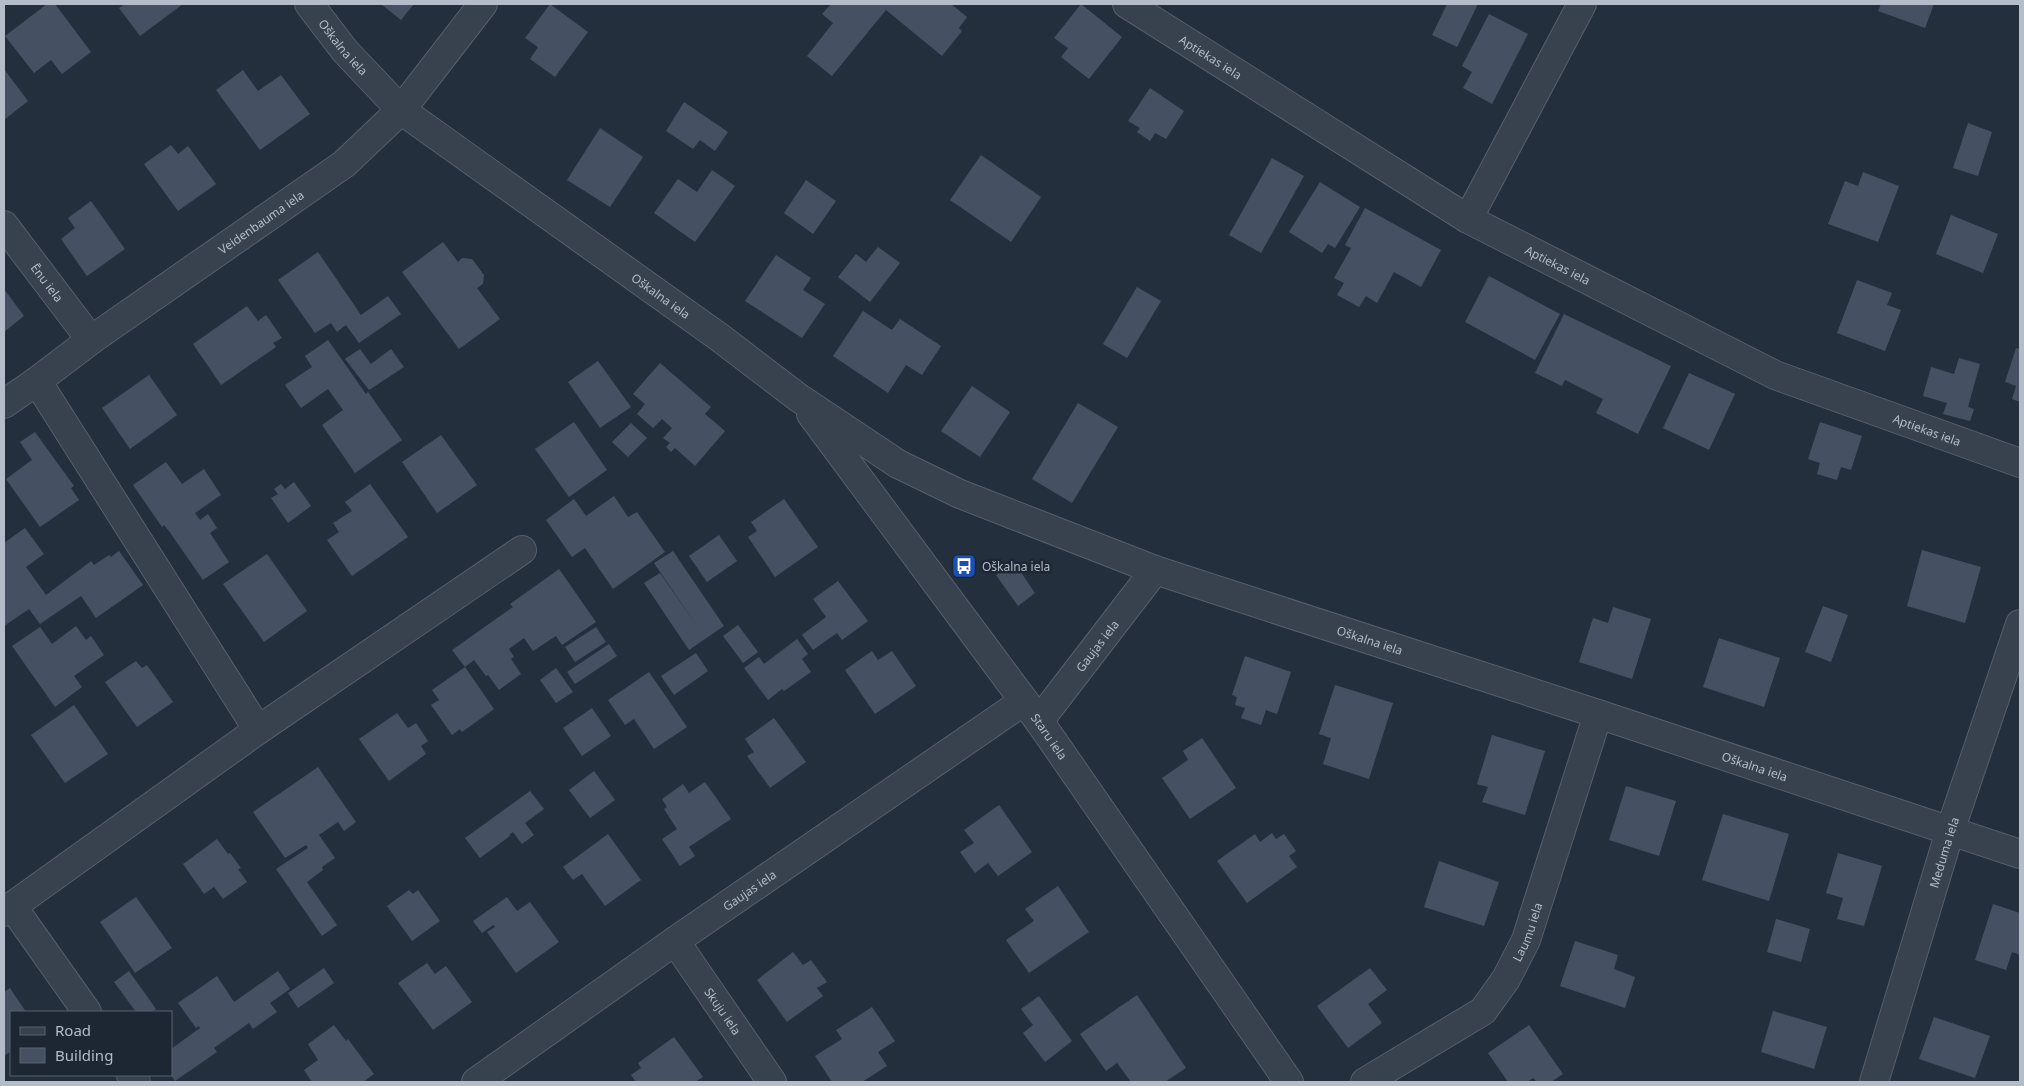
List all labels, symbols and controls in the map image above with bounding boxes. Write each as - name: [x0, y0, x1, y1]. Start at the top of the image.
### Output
- street label: Oškalna iela: [315, 15, 372, 79]
- street label: Aptiekas iela: [1176, 31, 1245, 83]
- street label: Veidenbauma iela: [215, 186, 307, 258]
- street label: Aptiekas iela: [1522, 241, 1593, 288]
- street label: Ēnu iela: [27, 260, 68, 305]
- street label: Oškalna iela: [628, 269, 694, 322]
- street label: Aptiekas iela: [1891, 410, 1963, 450]
- bus stop icon: Oškalna iela: [951, 553, 977, 579]
- place label: Oškalna iela: [982, 558, 1050, 575]
- street label: Gaujas iela: [1071, 616, 1122, 675]
- street label: Oškalna iela: [1335, 621, 1405, 659]
- street label: Staru iela: [1027, 710, 1072, 763]
- street label: Oškalna iela: [1720, 747, 1790, 785]
- street label: Meduma iela: [1925, 815, 1963, 890]
- street label: Gaujas iela: [719, 866, 779, 914]
- street label: Laumu iela: [1508, 900, 1546, 964]
- street label: Skuju iela: [701, 984, 745, 1038]
- legend: [10, 1011, 172, 1076]
- text: Road: [55, 1020, 91, 1040]
- text: Building: [55, 1045, 113, 1065]

